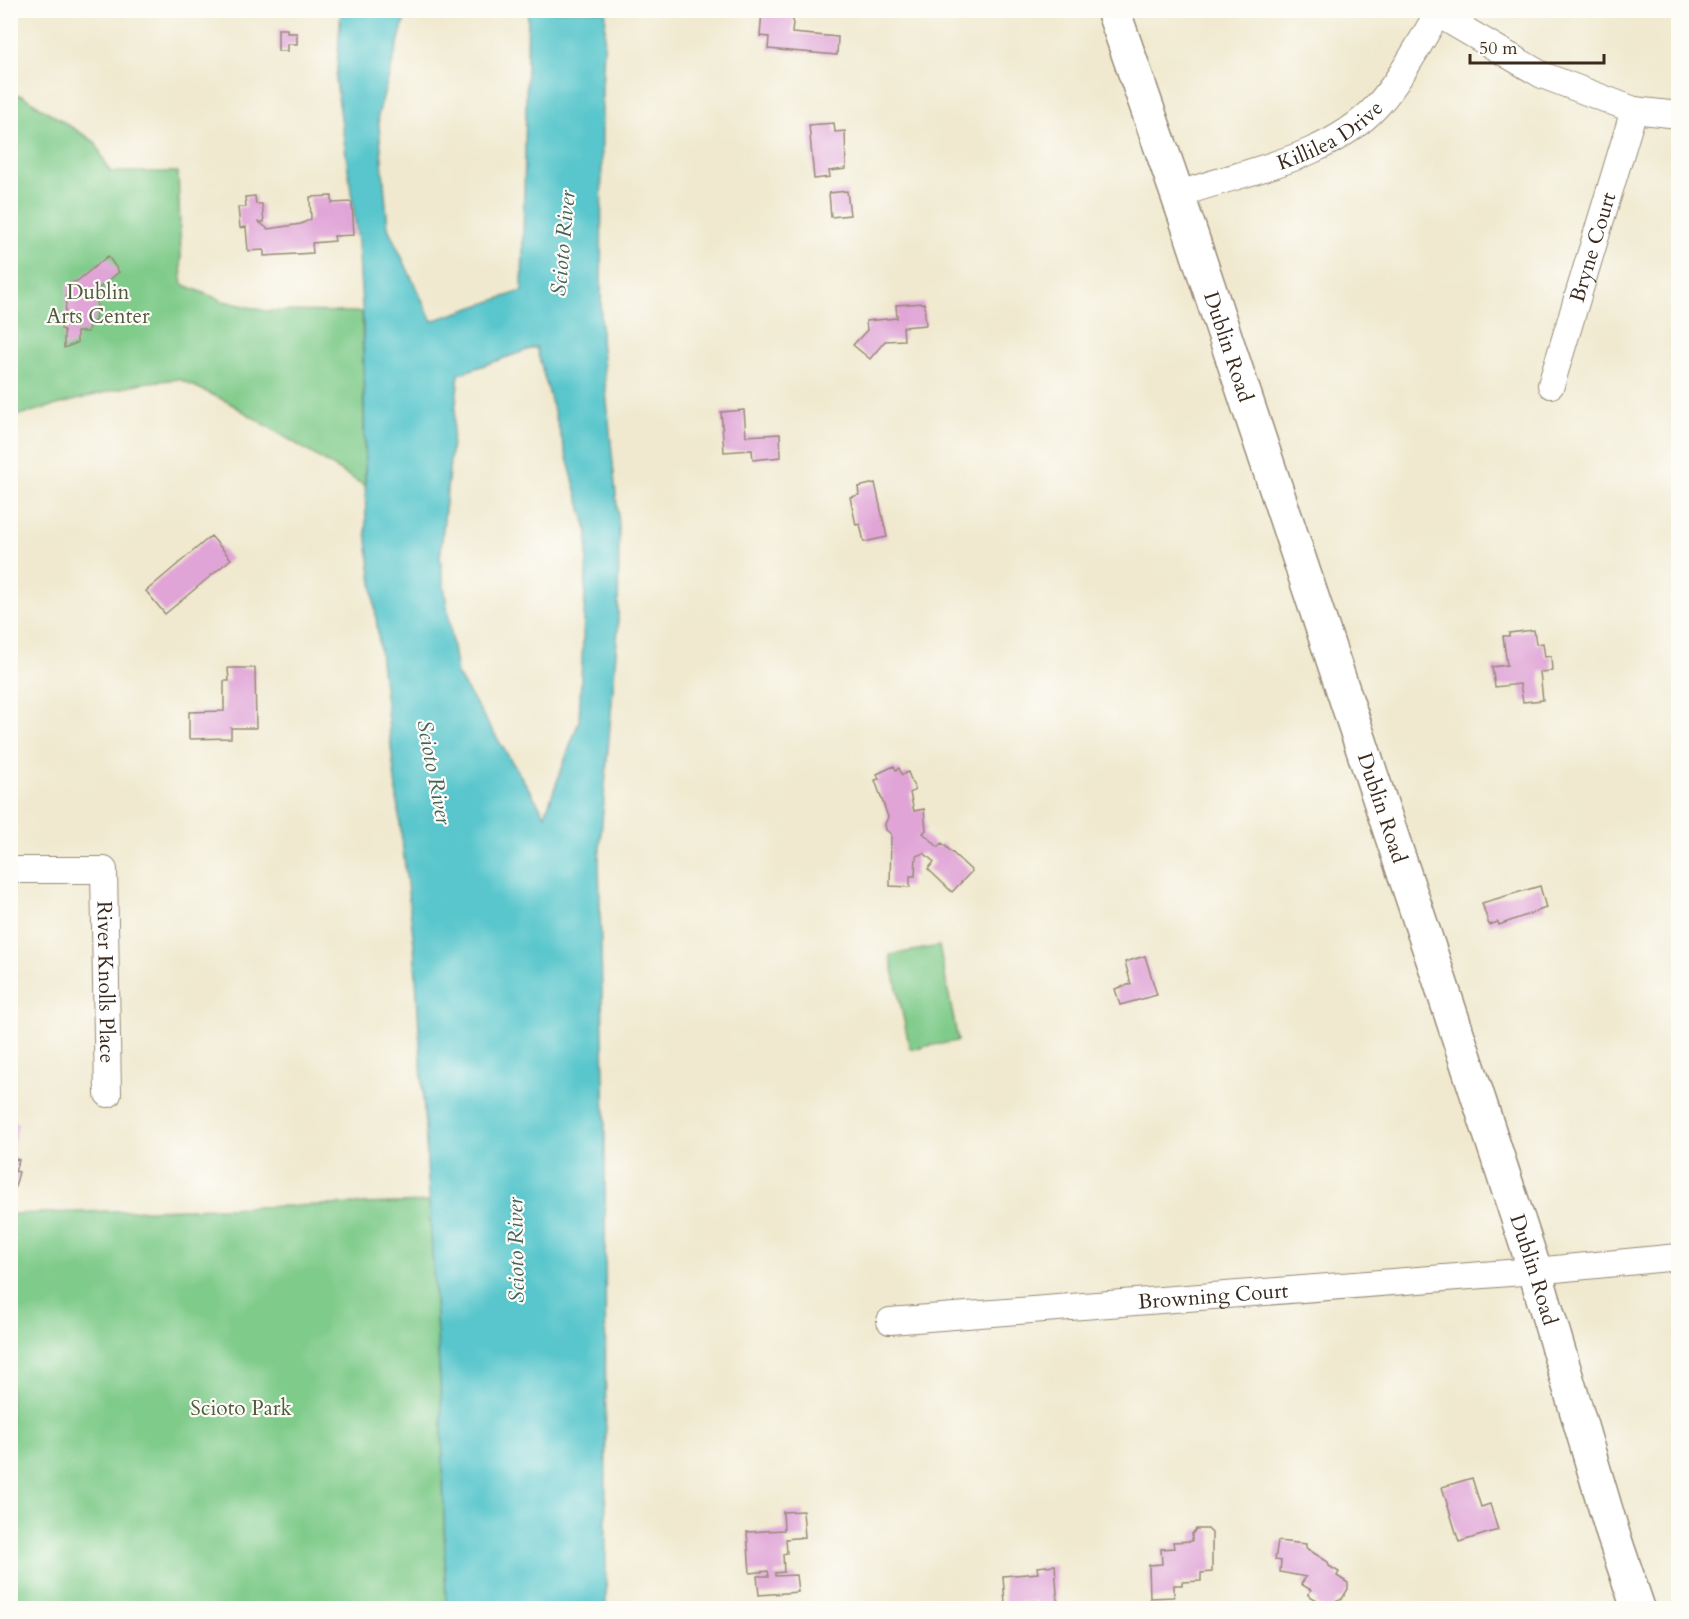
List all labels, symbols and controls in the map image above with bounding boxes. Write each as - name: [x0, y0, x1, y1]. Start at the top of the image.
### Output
- scale bar: [1470, 27, 1604, 65]
- text: 50 m: [1479, 36, 1518, 61]
- street label: Killilea Drive: [1273, 94, 1390, 178]
- water label: Scioto River: [543, 188, 583, 297]
- street label: Bryne Court: [1563, 188, 1623, 306]
- park label: Dublin Arts Center: [46, 278, 150, 331]
- street label: Dublin Road: [1196, 288, 1260, 406]
- water label: Scioto River: [409, 717, 459, 828]
- street label: Dublin Road: [1350, 749, 1414, 867]
- street label: River Knolls Place: [90, 901, 121, 1063]
- water label: Scioto River: [500, 1196, 532, 1303]
- street label: Dublin Road: [1502, 1210, 1564, 1329]
- street label: Browning Court: [1137, 1276, 1290, 1317]
- park label: Scioto Park: [190, 1394, 292, 1423]

